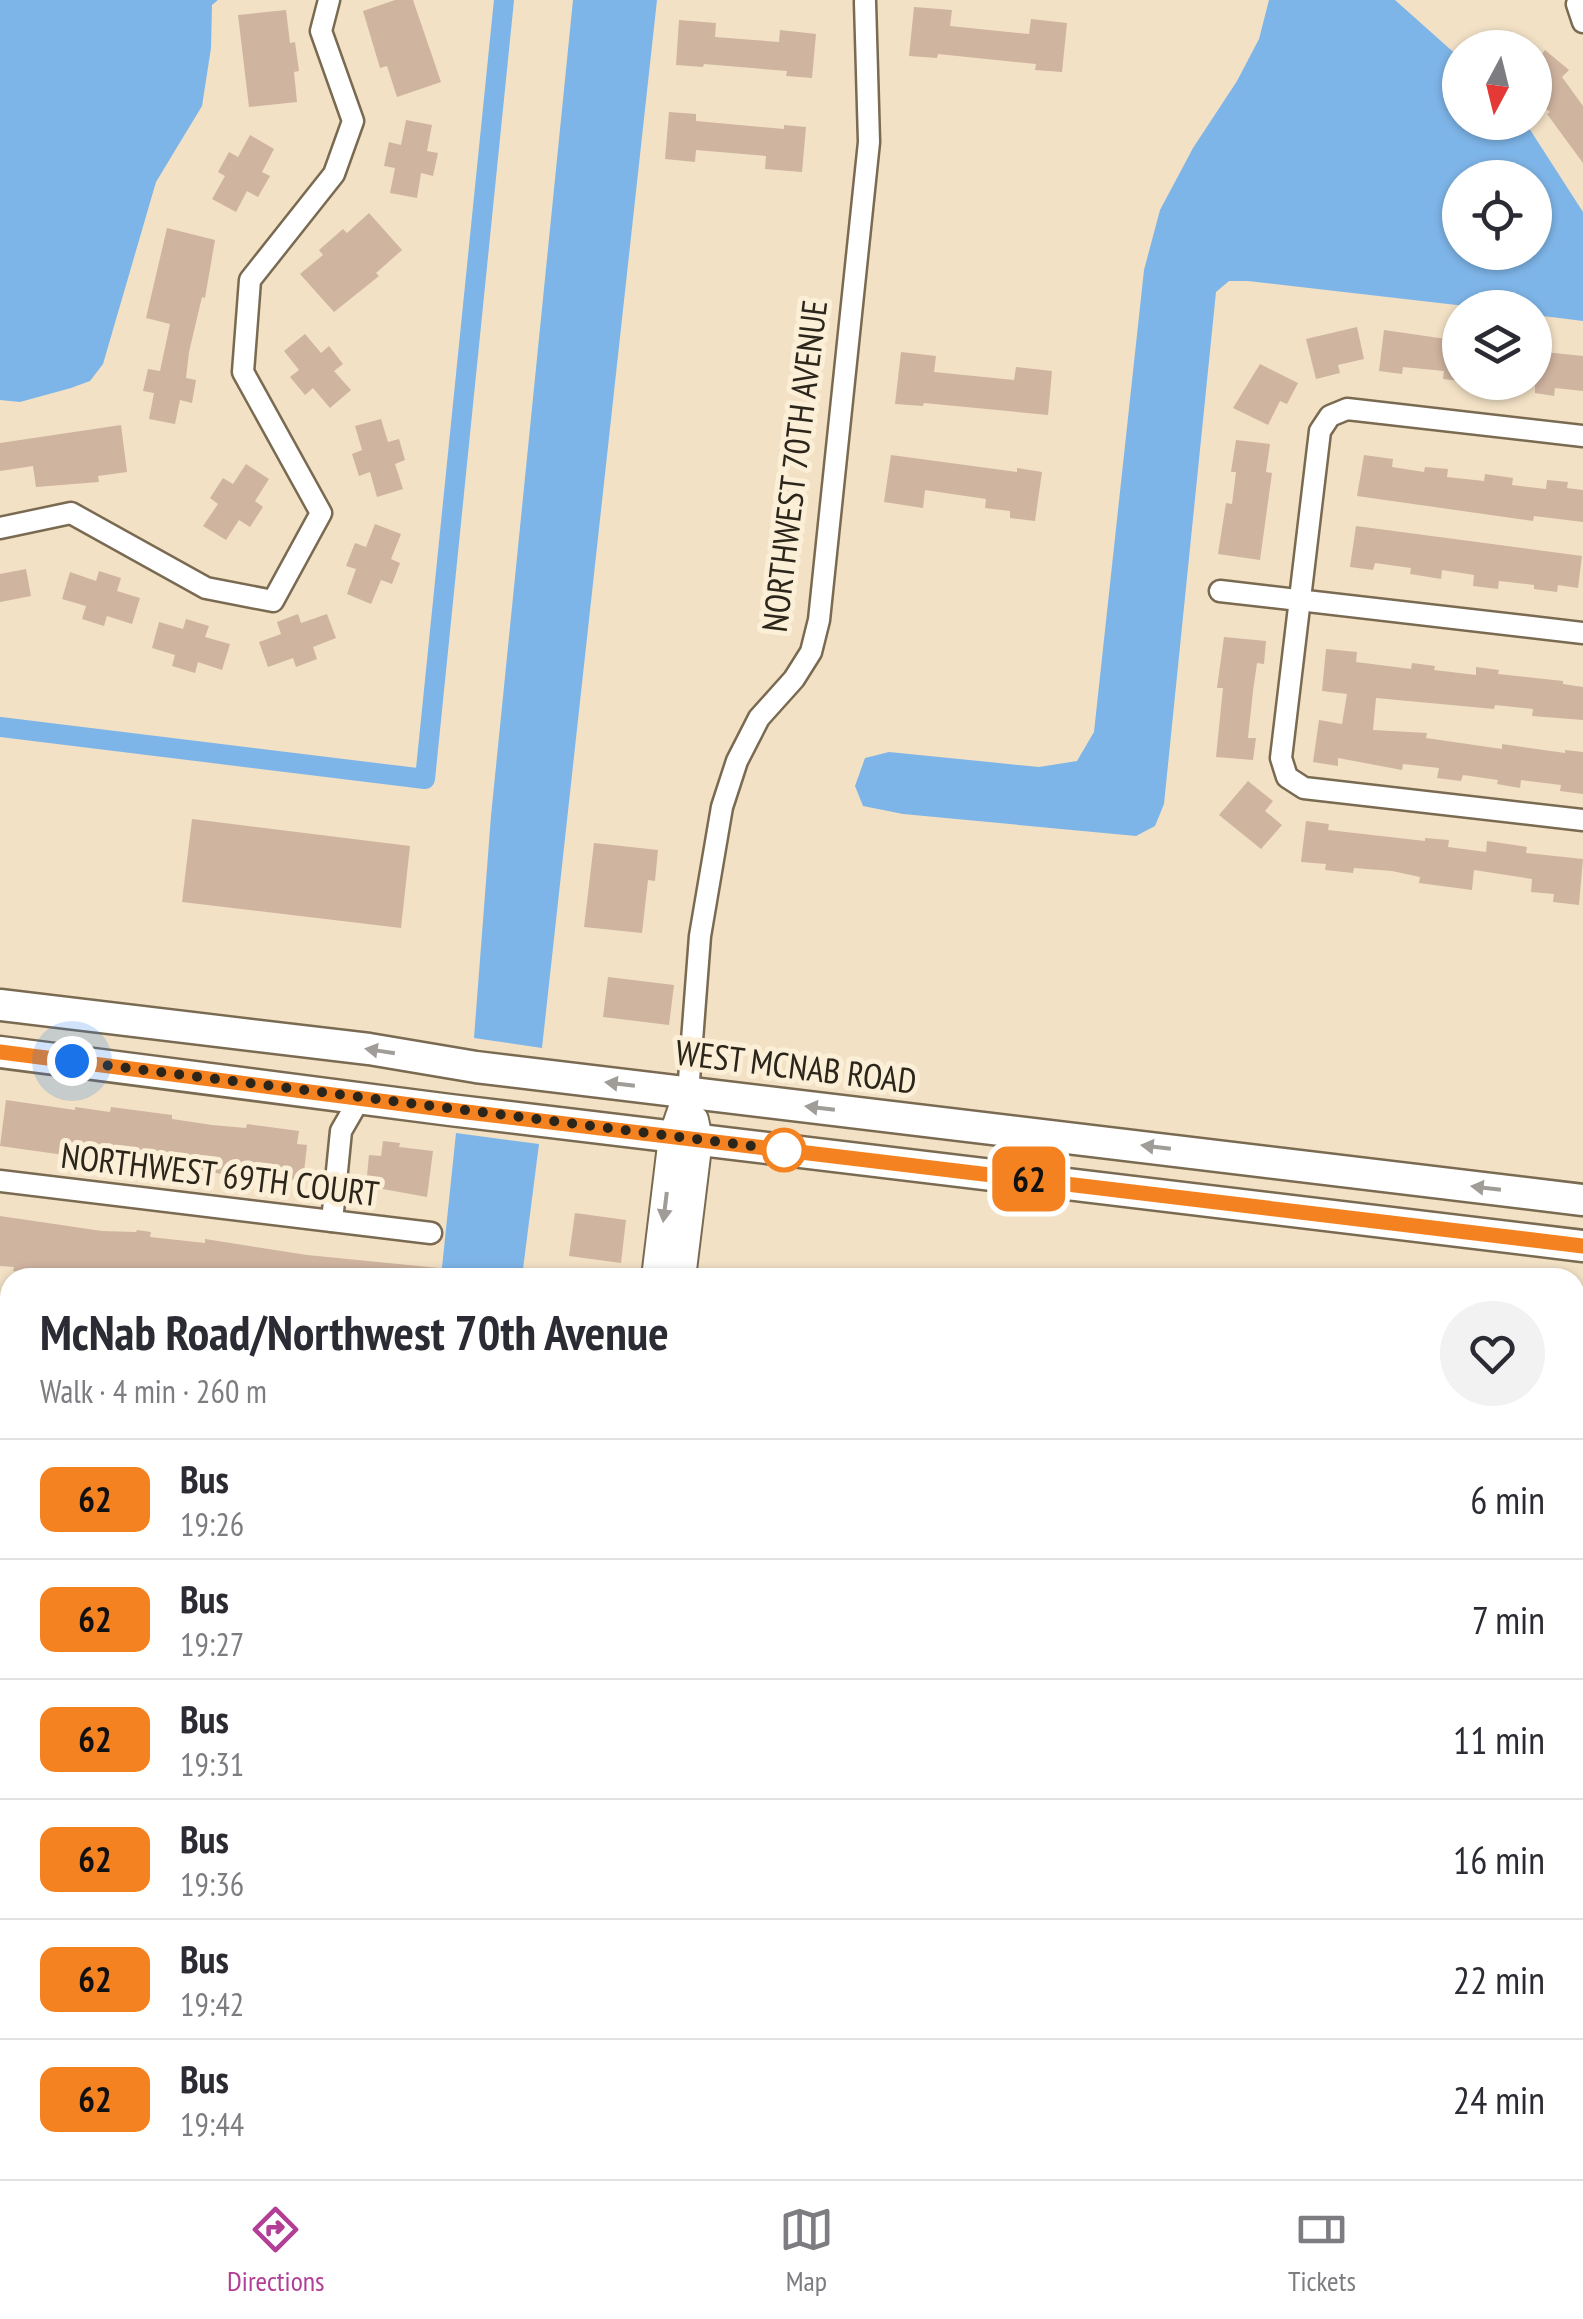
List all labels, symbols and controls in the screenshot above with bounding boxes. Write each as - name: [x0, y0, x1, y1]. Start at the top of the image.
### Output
- north arrow: [1442, 30, 1552, 140]
- map controls: [1442, 30, 1552, 400]
- button: locate: [1442, 160, 1552, 270]
- button: layers: [1442, 290, 1552, 400]
- street label: NORTHWEST 70TH AVENUE: [751, 297, 837, 634]
- street label: WEST MCNAB ROAD: [673, 1028, 919, 1104]
- your location: [47, 1036, 97, 1086]
- one-way arrow: [364, 1043, 395, 1058]
- one-way arrow: [603, 1076, 635, 1092]
- one-way arrow: [804, 1100, 835, 1116]
- unlabelled marker: [763, 1129, 805, 1171]
- street label: NORTHWEST 69TH COURT: [59, 1132, 382, 1216]
- one-way arrow: [1140, 1139, 1172, 1155]
- line badge: 62: [984, 1146, 1074, 1212]
- text: 62: [1012, 1156, 1046, 1202]
- one-way arrow: [1470, 1179, 1502, 1195]
- one-way arrow: [657, 1192, 673, 1224]
- text: McNab Road/Northwest 70th Avenue: [40, 1301, 669, 1363]
- button: heart: [1440, 1301, 1545, 1406]
- text: Walk · 4 min · 260 m: [40, 1370, 267, 1412]
- text: Bus: [180, 1454, 229, 1503]
- text: 6 min: [1470, 1475, 1545, 1524]
- text: 62: [78, 1476, 112, 1522]
- text: 19:26: [180, 1503, 244, 1545]
- text: Bus: [180, 1574, 229, 1623]
- text: 7 min: [1472, 1595, 1545, 1644]
- text: 62: [78, 1596, 112, 1642]
- text: 19:27: [180, 1623, 244, 1665]
- text: Bus: [180, 1694, 229, 1743]
- text: 11 min: [1453, 1715, 1545, 1764]
- text: 62: [78, 1716, 112, 1762]
- text: 19:31: [180, 1743, 244, 1785]
- text: Bus: [180, 1814, 229, 1863]
- text: 16 min: [1453, 1835, 1545, 1884]
- text: 62: [78, 1836, 112, 1882]
- text: 19:36: [180, 1863, 244, 1905]
- text: Bus: [180, 1934, 229, 1983]
- text: 22 min: [1453, 1955, 1545, 2004]
- text: 62: [78, 1956, 112, 2002]
- text: 19:42: [180, 1983, 244, 2025]
- text: Bus: [180, 2054, 229, 2103]
- text: 24 min: [1453, 2075, 1545, 2124]
- text: 62: [78, 2076, 112, 2122]
- text: 19:44: [180, 2103, 244, 2145]
- tab: Directions: [227, 2202, 325, 2299]
- tab: Map: [779, 2202, 834, 2299]
- tab: Tickets: [1288, 2202, 1356, 2299]

